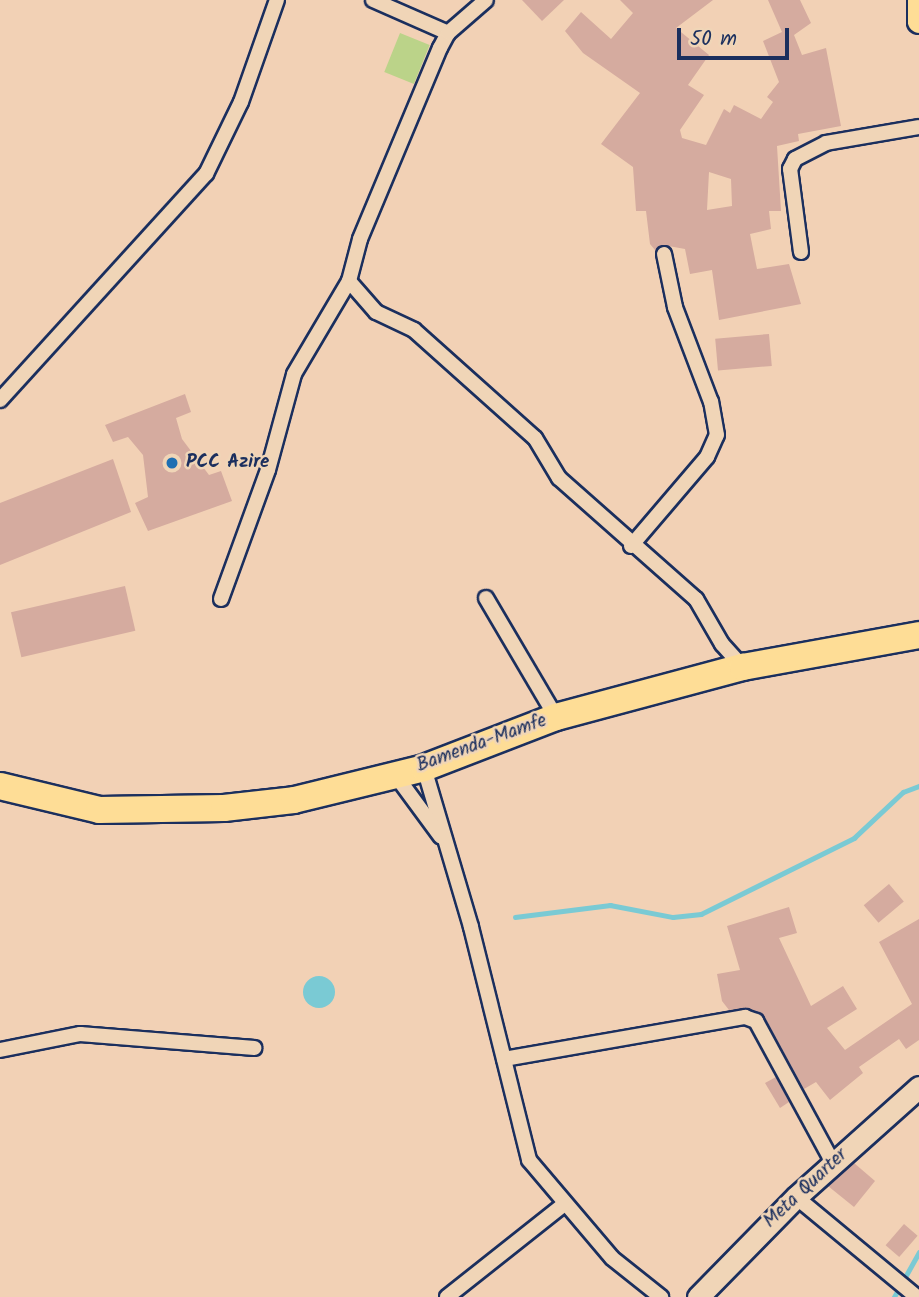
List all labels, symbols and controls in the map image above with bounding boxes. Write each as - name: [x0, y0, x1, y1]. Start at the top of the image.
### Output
- scale bar: [681, 14, 793, 58]
- text: 50 m: [690, 23, 737, 56]
- place label: PCC Azire: [186, 452, 269, 474]
- marker: PCC Azire: [164, 455, 180, 471]
- street label: Bamenda-Mamfe: [414, 710, 550, 778]
- street label: Meta Quarter: [759, 1144, 853, 1234]

